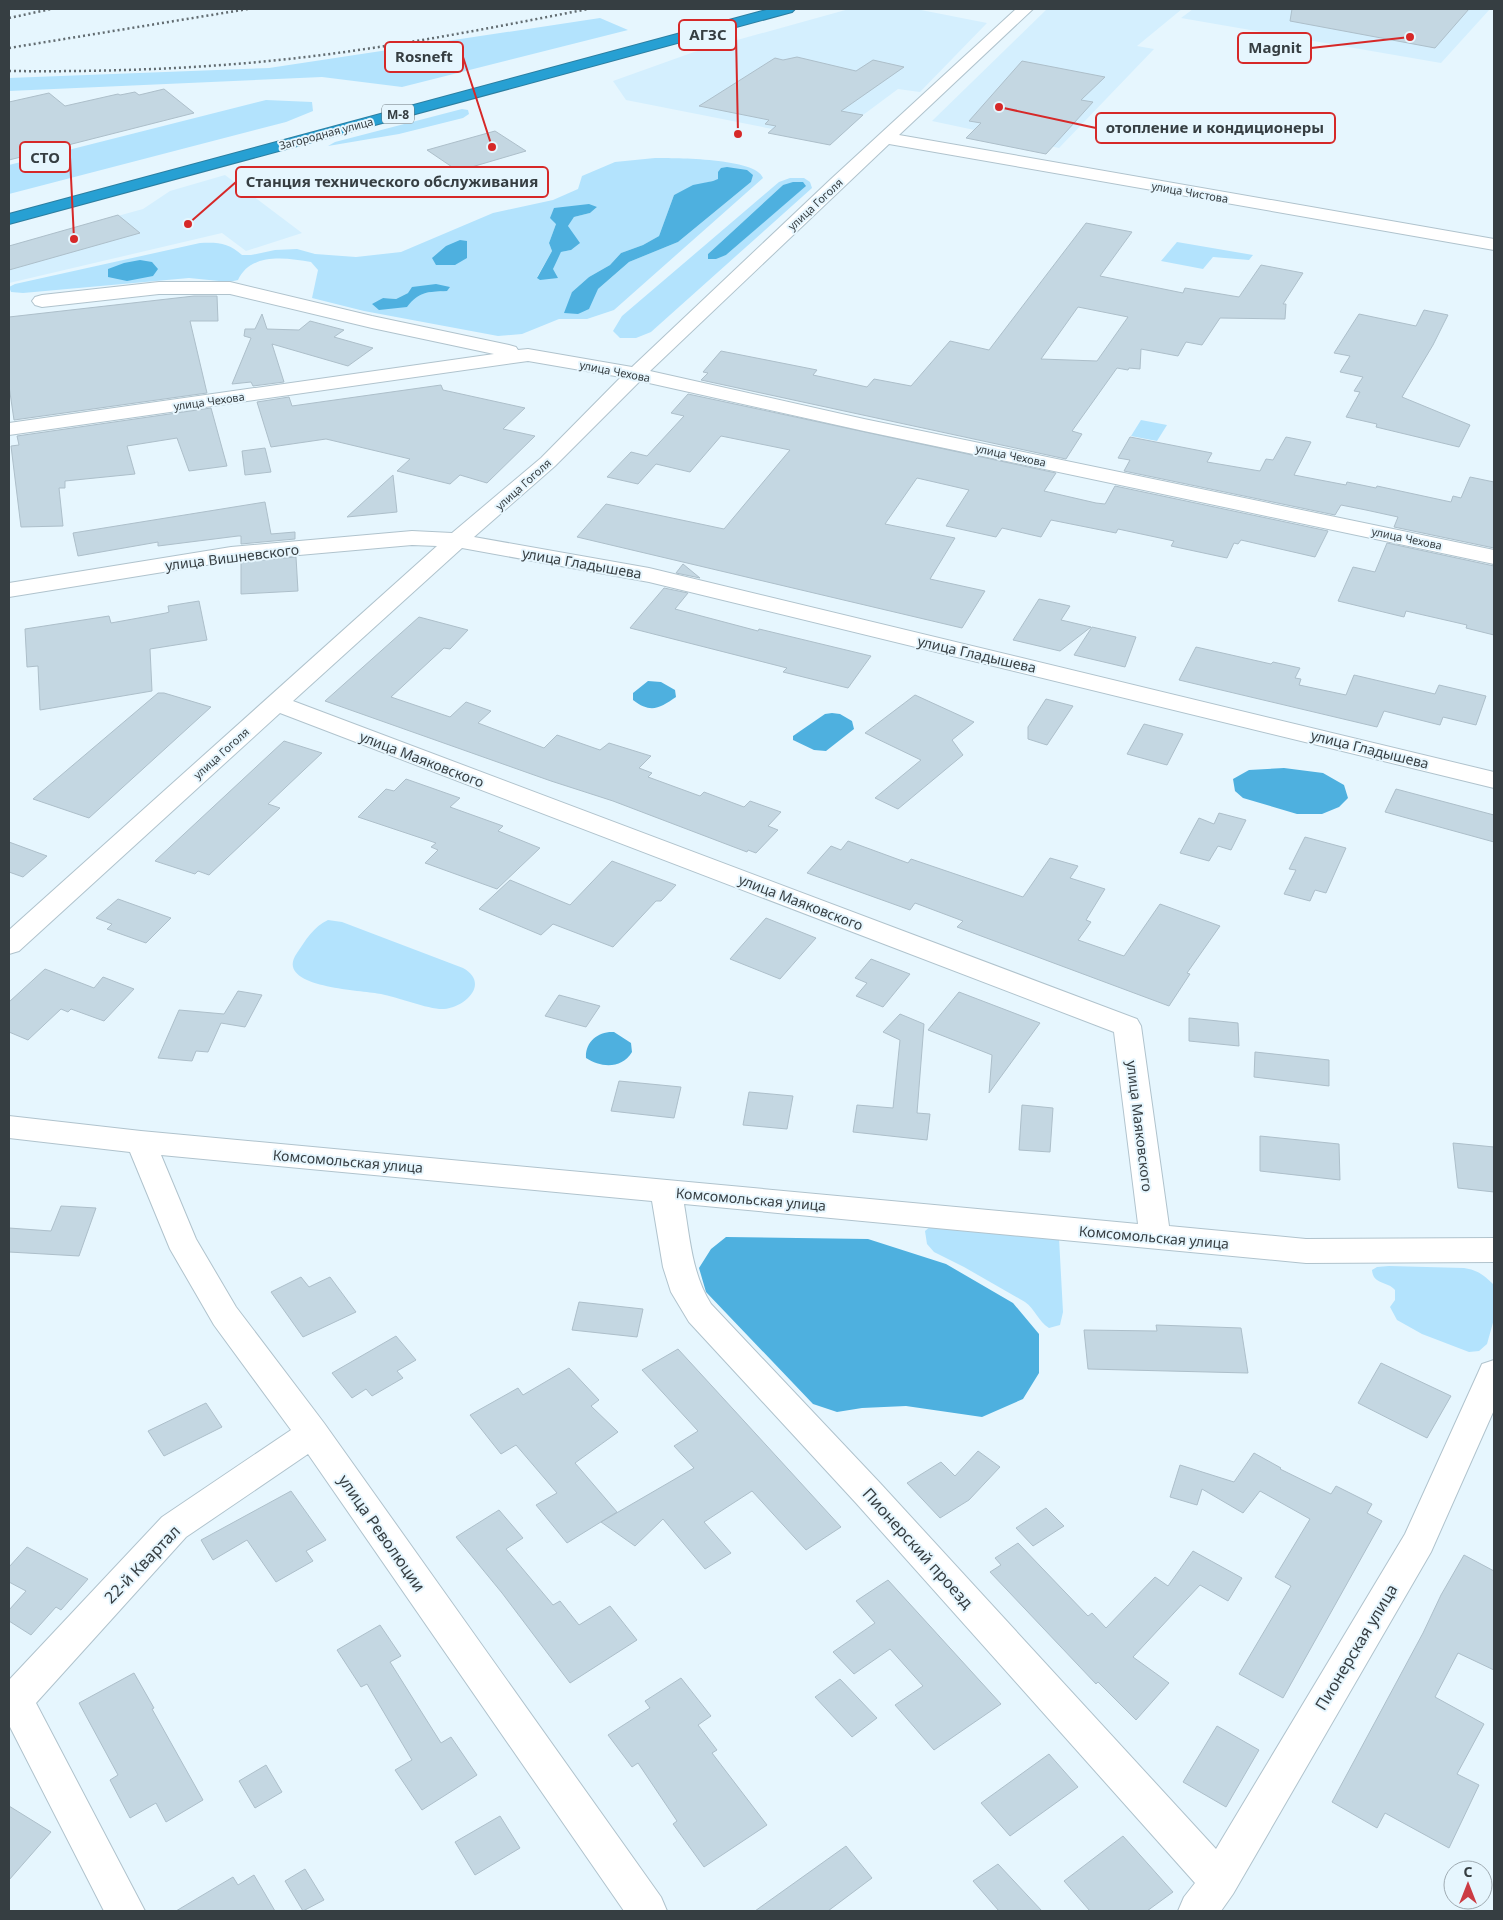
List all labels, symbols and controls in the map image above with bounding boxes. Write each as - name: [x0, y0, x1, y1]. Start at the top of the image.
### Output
- callout: АГЗС: [679, 20, 736, 50]
- text: АГЗС: [689, 24, 727, 44]
- callout: Magnit: [1238, 33, 1311, 63]
- text: Magnit: [1248, 37, 1302, 57]
- callout: Rosneft: [385, 42, 463, 72]
- text: Rosneft: [395, 46, 453, 66]
- road number: М-8: [382, 105, 414, 124]
- street label: Загородная улица: [277, 113, 375, 153]
- callout: отопление и кондиционеры: [1096, 113, 1335, 143]
- text: отопление и кондиционеры: [1106, 117, 1324, 137]
- callout: СТО: [20, 142, 70, 172]
- text: СТО: [30, 147, 60, 167]
- callout: Станция технического обслуживания: [236, 167, 548, 197]
- text: Станция технического обслуживания: [246, 171, 538, 191]
- street label: улица Гоголя: [784, 175, 846, 233]
- street label: улица Чистова: [1151, 178, 1229, 206]
- street label: улица Чехова: [578, 357, 652, 385]
- street label: улица Чехова: [173, 389, 245, 413]
- street label: улица Чехова: [974, 440, 1048, 470]
- street label: улица Гоголя: [492, 455, 554, 513]
- street label: улица Чехова: [1370, 523, 1444, 553]
- street label: улица Вишневского: [164, 539, 300, 575]
- street label: улица Гладышева: [521, 543, 643, 583]
- street label: улица Гладышева: [916, 631, 1038, 677]
- street label: улица Гоголя: [190, 724, 252, 782]
- street label: улица Гладышева: [1309, 725, 1431, 773]
- street label: улица Маяковского: [357, 726, 487, 792]
- street label: улица Маяковского: [736, 869, 866, 935]
- street label: улица Маяковского: [1123, 1059, 1157, 1193]
- street label: Комсомольская улица: [272, 1145, 424, 1177]
- street label: Комсомольская улица: [675, 1183, 827, 1215]
- street label: Комсомольская улица: [1078, 1221, 1230, 1253]
- street label: улица Революции: [333, 1470, 431, 1596]
- street label: Пионерский проезд: [858, 1483, 978, 1613]
- street label: 22-й Квартал: [99, 1520, 185, 1608]
- street label: Пионерская улица: [1310, 1580, 1402, 1714]
- north arrow: [1443, 1860, 1493, 1910]
- text: С: [1463, 1862, 1473, 1881]

